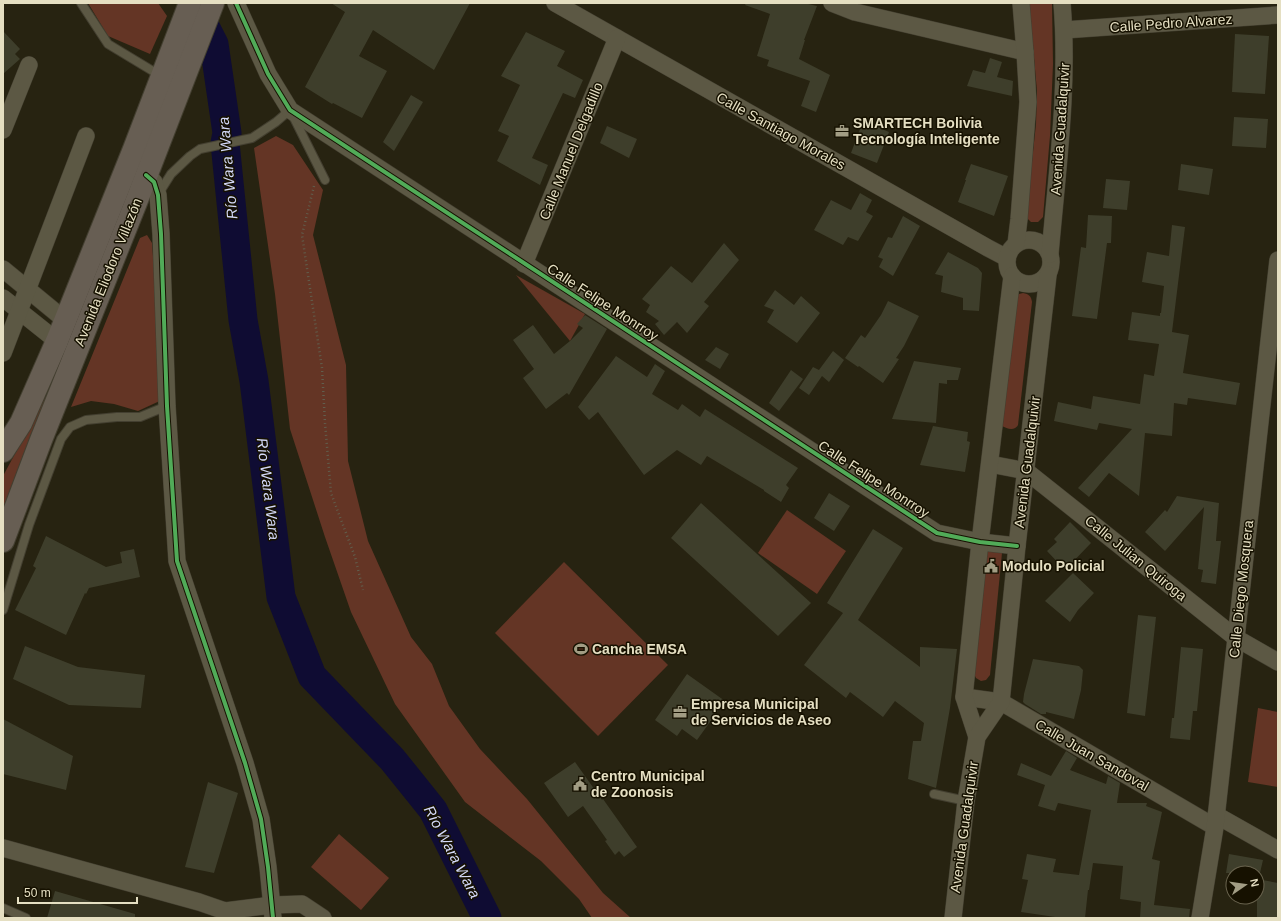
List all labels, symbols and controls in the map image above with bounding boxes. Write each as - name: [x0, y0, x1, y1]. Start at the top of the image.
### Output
- street label: Calle Pedro Alvarez: [1109, 11, 1233, 35]
- street label: Avenida Guadalquivir: [1047, 62, 1073, 196]
- street label: Calle Manuel Delgadillo: [536, 80, 606, 222]
- street label: Calle Santiago Morales: [714, 89, 848, 173]
- place label: SMARTECH Bolivia Tecnología Inteligente: [853, 115, 1000, 147]
- water label: Río Wara Wara: [215, 116, 240, 220]
- office icon: SMARTECH Bolivia Tecnología Inteligente: [834, 123, 850, 139]
- street label: Avenida Eliodoro Villazón: [71, 196, 145, 348]
- street label: Calle Felipe Monrroy: [544, 260, 662, 344]
- street label: Avenida Guadalquivir: [1011, 395, 1043, 529]
- water label: Río Wara Wara: [254, 437, 283, 541]
- street label: Calle Felipe Monrroy: [815, 437, 933, 521]
- street label: Calle Julian Quiroga: [1082, 512, 1190, 604]
- street label: Calle Diego Mosquera: [1226, 519, 1256, 659]
- public building icon: Modulo Policial: [983, 558, 999, 574]
- place label: Modulo Policial: [1002, 558, 1105, 574]
- sports icon: Cancha EMSA: [573, 641, 589, 657]
- place label: Cancha EMSA: [592, 641, 687, 657]
- place label: Empresa Municipal de Servicios de Aseo: [691, 696, 831, 728]
- office icon: Empresa Municipal de Servicios de Aseo: [672, 704, 688, 720]
- street label: Calle Juan Sandoval: [1032, 716, 1152, 794]
- street label: Avenida Guadalquivir: [947, 760, 981, 894]
- place label: Centro Municipal de Zoonosis: [591, 768, 705, 800]
- public building icon: Centro Municipal de Zoonosis: [572, 776, 588, 792]
- water label: Río Wara Wara: [421, 802, 484, 901]
- north arrow: [1225, 865, 1265, 905]
- text: N: [1248, 878, 1261, 888]
- scale bar: [18, 879, 137, 905]
- text: 50 m: [24, 886, 51, 900]

